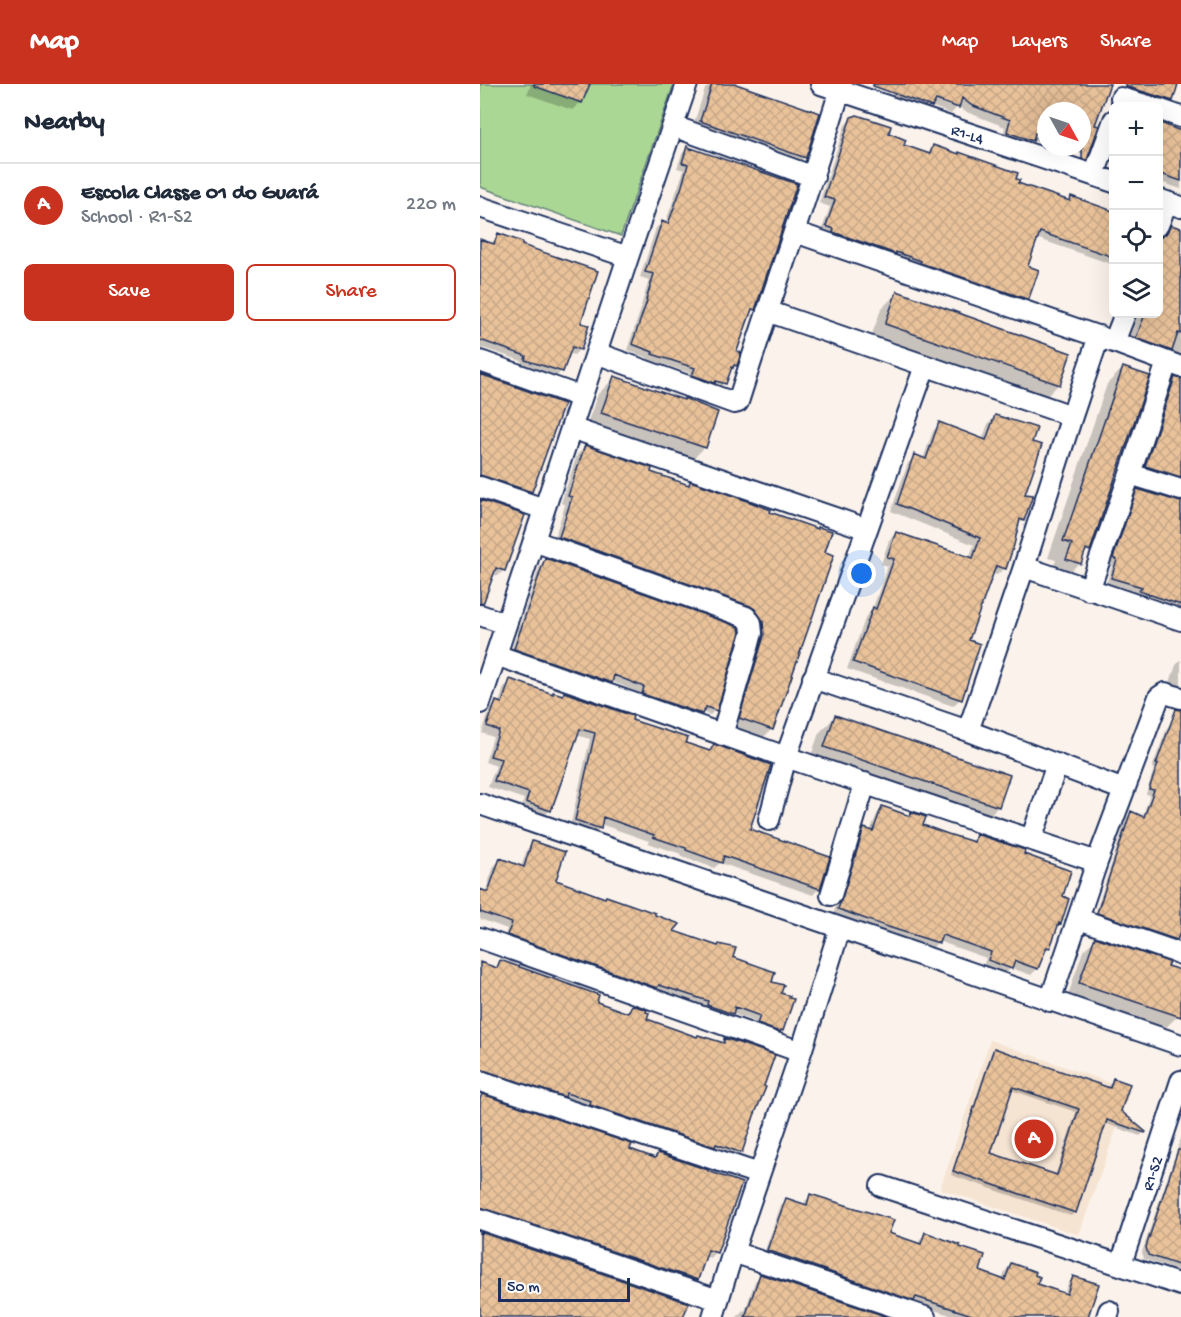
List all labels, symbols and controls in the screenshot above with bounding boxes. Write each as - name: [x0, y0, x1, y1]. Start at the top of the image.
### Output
- text: Map: [30, 26, 79, 59]
- text: Map: [942, 30, 978, 55]
- text: Layers: [1011, 30, 1067, 55]
- text: Share: [1100, 30, 1151, 55]
- north arrow: [1037, 102, 1091, 156]
- map controls: [1109, 102, 1163, 318]
- button: +: [1109, 102, 1163, 156]
- text: Nearby: [24, 108, 105, 139]
- street label: R1-L4: [948, 122, 986, 151]
- button: −: [1109, 156, 1163, 210]
- text: Escola Classe 01 do Guará: [81, 181, 318, 207]
- text: A: [38, 194, 49, 217]
- text: 220 m: [406, 194, 456, 217]
- text: School · R1-S2: [81, 207, 193, 230]
- button: locate: [1109, 210, 1163, 264]
- button: Save: [24, 264, 234, 321]
- button: Share: [246, 264, 456, 321]
- button: layers: [1109, 264, 1163, 318]
- your location: [847, 559, 876, 588]
- pin: A: [1014, 1116, 1054, 1162]
- street label: R1-S2: [1140, 1154, 1169, 1194]
- scale bar: [498, 1275, 630, 1302]
- text: 50 m: [507, 1279, 540, 1298]

